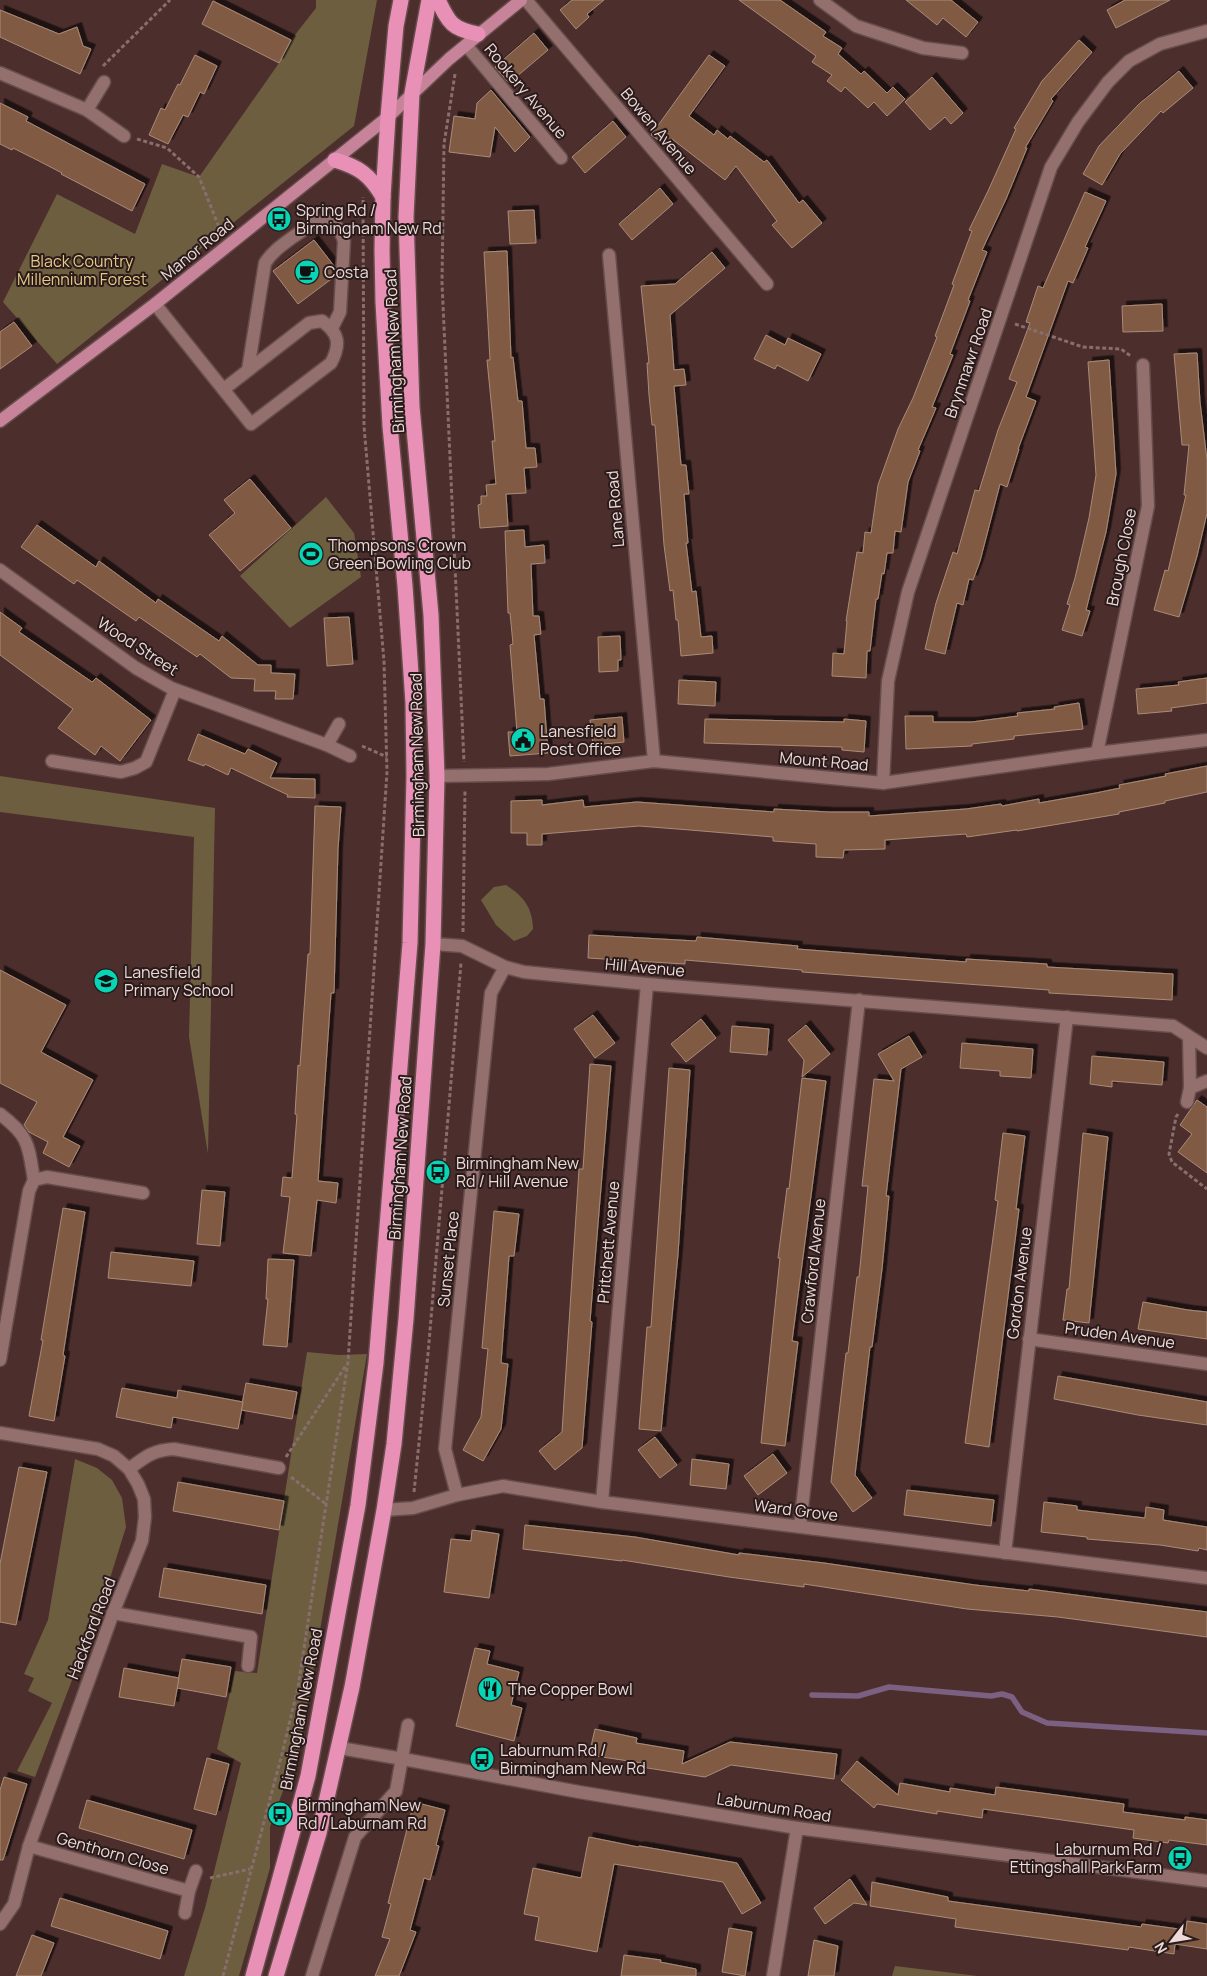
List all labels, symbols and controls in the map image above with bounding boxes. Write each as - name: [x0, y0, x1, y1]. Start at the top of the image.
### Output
- street label: Rookery Avenue: [480, 39, 572, 143]
- street label: Bowen Avenue: [616, 83, 702, 179]
- place label: Spring Rd / Birmingham New Rd: [296, 199, 442, 239]
- bus stop icon: Spring Rd / Birmingham New Rd: [266, 206, 292, 232]
- street label: Manor Road: [156, 213, 238, 285]
- park label: Black Country Millennium Forest: [17, 250, 147, 290]
- cafe icon: Costa: [294, 259, 320, 285]
- place label: Costa: [324, 261, 369, 283]
- street label: Birmingham New Road: [379, 268, 409, 434]
- street label: Brynmawr Road: [939, 305, 997, 421]
- street label: Lane Road: [601, 470, 629, 548]
- street label: Brough Close: [1101, 506, 1141, 608]
- place label: Thompsons Crown Green Bowling Club: [328, 534, 471, 574]
- sports icon: Thompsons Crown Green Bowling Club: [298, 541, 324, 567]
- street label: Wood Street: [93, 612, 183, 680]
- street label: Birmingham New Road: [405, 673, 429, 837]
- place label: Lanesfield Post Office: [540, 720, 621, 760]
- public building icon: Lanesfield Post Office: [510, 727, 536, 753]
- street label: Mount Road: [778, 746, 870, 776]
- street label: Hill Avenue: [604, 953, 686, 981]
- place label: Lanesfield Primary School: [124, 961, 234, 1001]
- school or university icon: Lanesfield Primary School: [93, 968, 119, 994]
- street label: Birmingham New Road: [383, 1075, 417, 1241]
- place label: Birmingham New Rd / Hill Avenue: [456, 1152, 579, 1192]
- bus stop icon: Birmingham New Rd / Hill Avenue: [425, 1159, 451, 1185]
- street label: Pritchett Avenue: [592, 1180, 624, 1304]
- street label: Crawford Avenue: [795, 1197, 831, 1325]
- street label: Sunset Place: [432, 1210, 464, 1308]
- street label: Gordon Avenue: [1001, 1226, 1037, 1340]
- street label: Pruden Avenue: [1064, 1316, 1176, 1354]
- street label: Ward Grove: [753, 1494, 839, 1526]
- street label: Hackford Road: [61, 1574, 121, 1682]
- street label: Birmingham New Road: [275, 1626, 327, 1792]
- restaurant icon: The Copper Bowl: [477, 1676, 503, 1702]
- place label: The Copper Bowl: [508, 1678, 633, 1700]
- place label: Laburnum Rd / Birmingham New Rd: [500, 1739, 646, 1779]
- bus stop icon: Laburnum Rd / Birmingham New Rd: [469, 1746, 495, 1772]
- street label: Laburnum Road: [715, 1787, 833, 1827]
- place label: Birmingham New Rd / Laburnam Rd: [298, 1794, 427, 1834]
- bus stop icon: Birmingham New Rd / Laburnam Rd: [267, 1801, 293, 1827]
- street label: Genthorn Close: [54, 1826, 172, 1880]
- place label: Laburnum Rd / Ettingshall Park Farm: [1010, 1838, 1162, 1878]
- bus stop icon: Laburnum Rd / Ettingshall Park Farm: [1167, 1845, 1193, 1871]
- north arrow: [1147, 1916, 1197, 1966]
- text: N: [1150, 1939, 1171, 1957]

